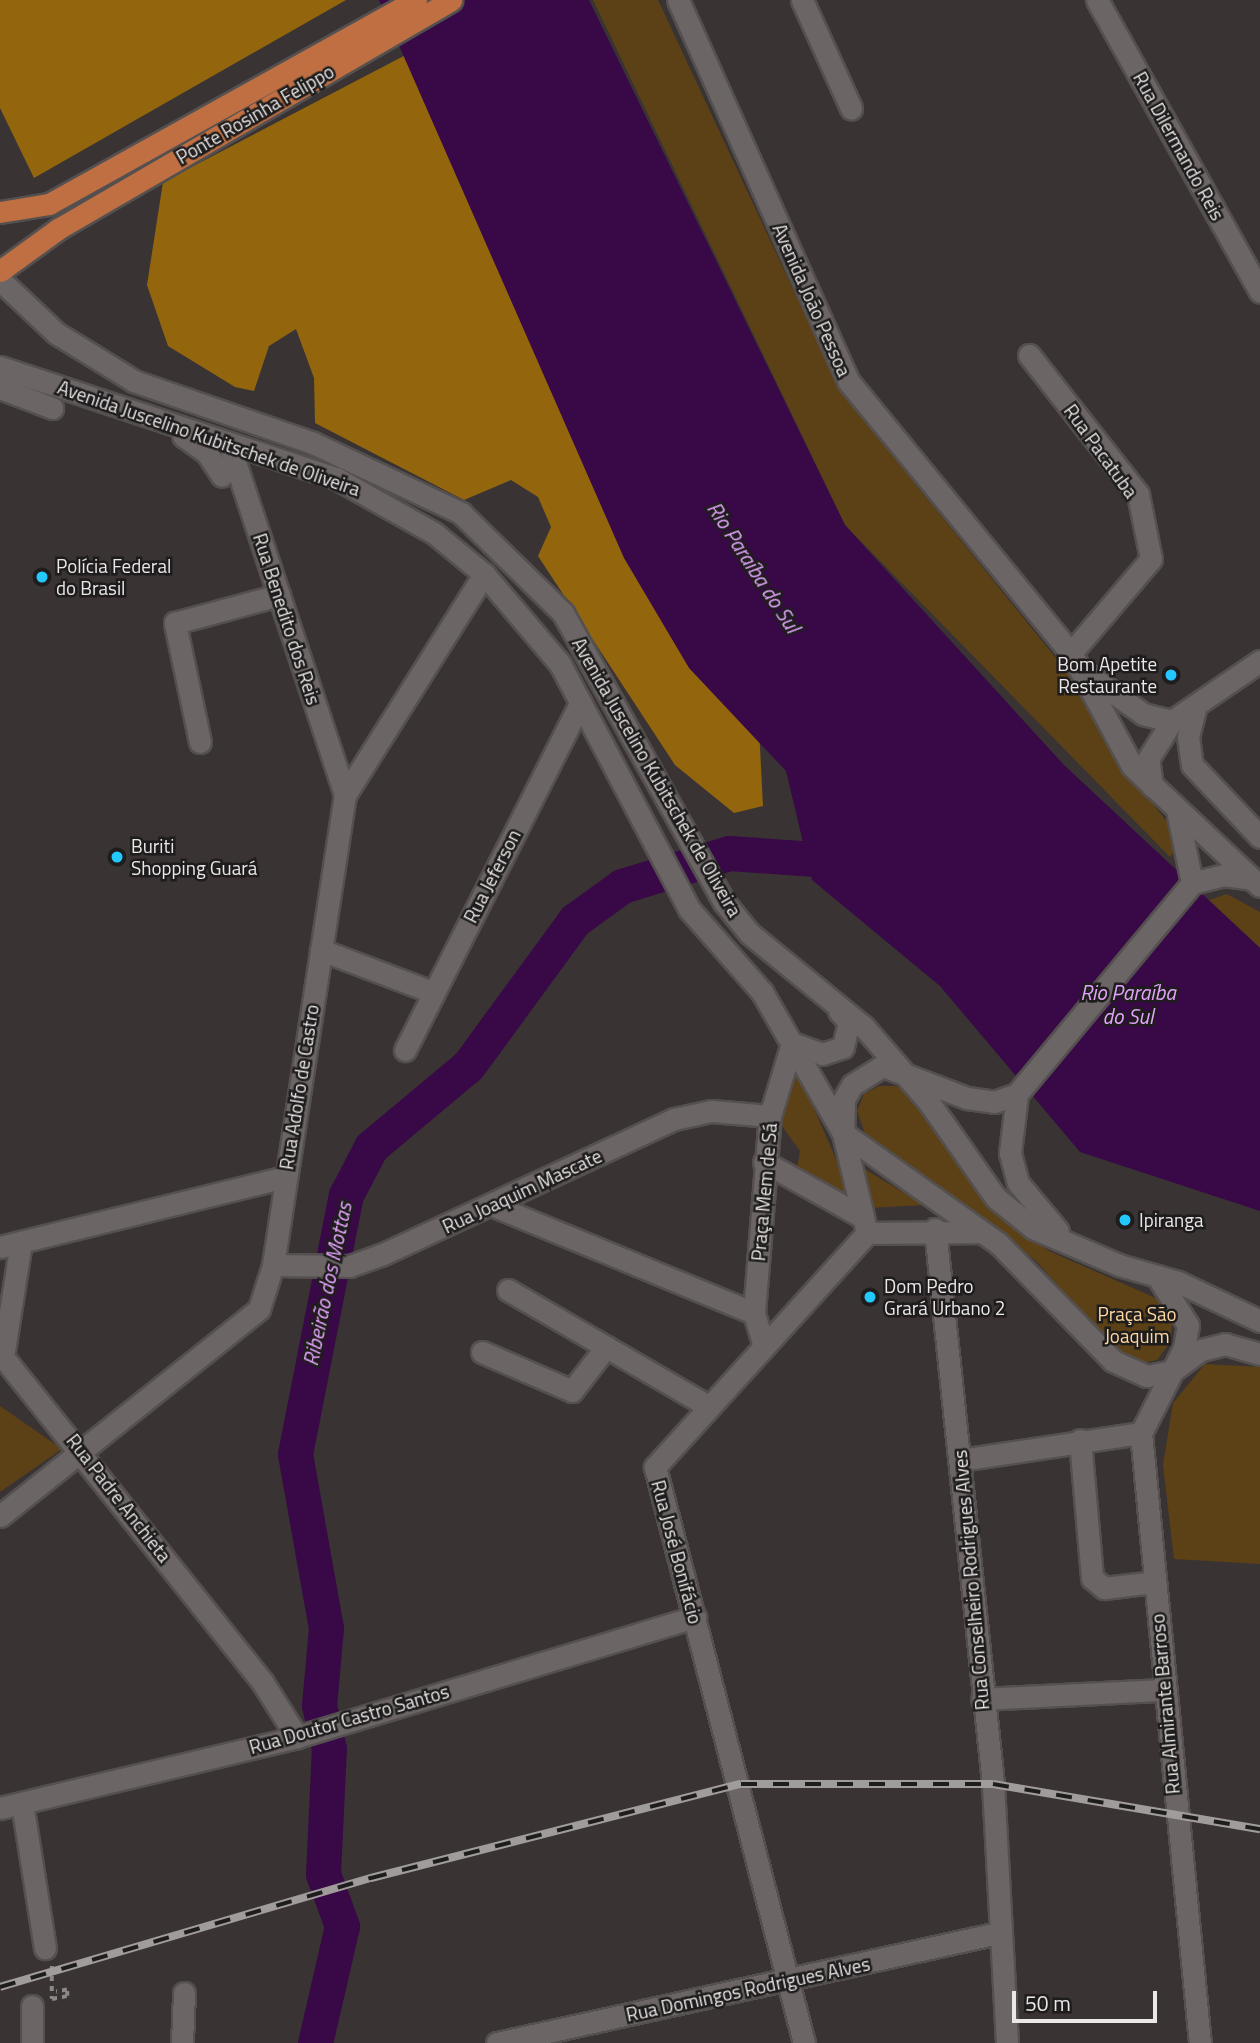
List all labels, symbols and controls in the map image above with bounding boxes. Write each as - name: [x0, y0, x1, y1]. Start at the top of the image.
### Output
- street label: Ponte Rosinha Felippo: [172, 60, 338, 168]
- street label: Rua Dilermando Reis: [1129, 68, 1229, 224]
- street label: Avenida João Pessoa: [768, 220, 856, 380]
- street label: Avenida Juscelino Kubitschek de Oliveira: [55, 375, 363, 501]
- street label: Rua Pacatuba: [1059, 400, 1143, 502]
- water label: Rio Paraíba do Sul: [702, 497, 806, 637]
- street label: Rua Benedito dos Reis: [249, 530, 325, 708]
- place label: Polícia Federal do Brasil: [56, 555, 171, 599]
- marker: Polícia Federal do Brasil: [34, 569, 50, 585]
- street label: Avenida Juscelino Kubitschek de Oliveira: [568, 634, 746, 920]
- place label: Bom Apetite Restaurante: [1057, 653, 1157, 697]
- marker: Bom Apetite Restaurante: [1163, 667, 1179, 683]
- street label: Rua Jeferson: [459, 825, 525, 927]
- place label: Buriti Shopping Guará: [131, 835, 257, 879]
- marker: Buriti Shopping Guará: [109, 849, 125, 865]
- water label: Rio Paraíba do Sul: [1080, 979, 1176, 1029]
- street label: Rua Adolfo de Castro: [275, 1003, 323, 1171]
- street label: Praça Mem de Sá: [747, 1122, 781, 1262]
- street label: Rua Joaquim Mascate: [439, 1144, 605, 1238]
- water label: Ribeirão dos Mottas: [297, 1200, 357, 1368]
- place label: Ipiranga: [1139, 1209, 1203, 1231]
- marker: Ipiranga: [1117, 1212, 1133, 1228]
- place label: Dom Pedro Grará Urbano 2: [884, 1275, 1005, 1319]
- marker: Dom Pedro Grará Urbano 2: [862, 1289, 878, 1305]
- park label: Praça São Joaquim: [1097, 1303, 1177, 1347]
- street label: Rua Padre Anchieta: [62, 1429, 176, 1567]
- street label: Rua Conselheiro Rodrigues Alves: [948, 1449, 994, 1711]
- street label: Rua José Bonifácio: [647, 1478, 707, 1626]
- street label: Rua Almirante Barroso: [1146, 1613, 1184, 1795]
- street label: Rua Doutor Castro Santos: [247, 1680, 451, 1758]
- street label: Rua Domingos Rodrigues Alves: [624, 1952, 872, 2026]
- scale bar: [1015, 1976, 1160, 2020]
- text: 50 m: [1025, 1987, 1071, 2019]

